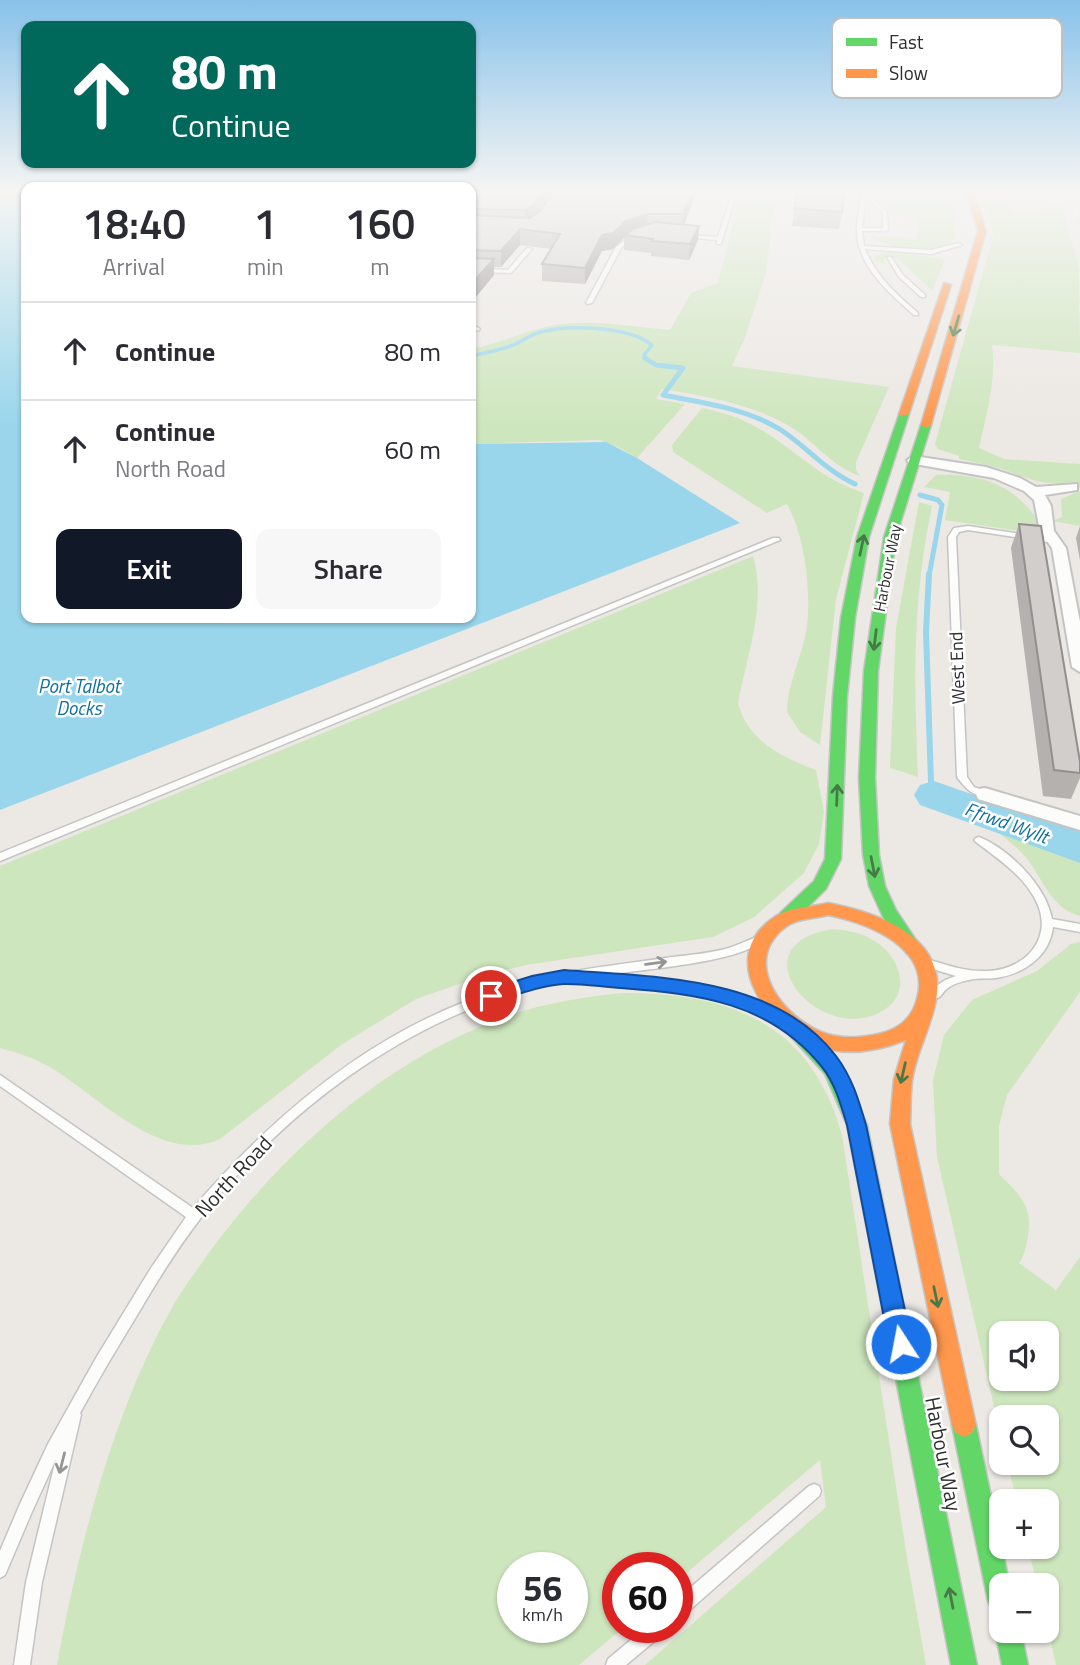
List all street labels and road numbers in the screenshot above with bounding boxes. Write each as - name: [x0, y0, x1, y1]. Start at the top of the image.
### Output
- street label: Harbour Way: [867, 522, 907, 614]
- street label: West End: [942, 631, 972, 705]
- street label: North Road: [187, 1128, 279, 1224]
- street label: Harbour Way: [917, 1394, 971, 1514]

